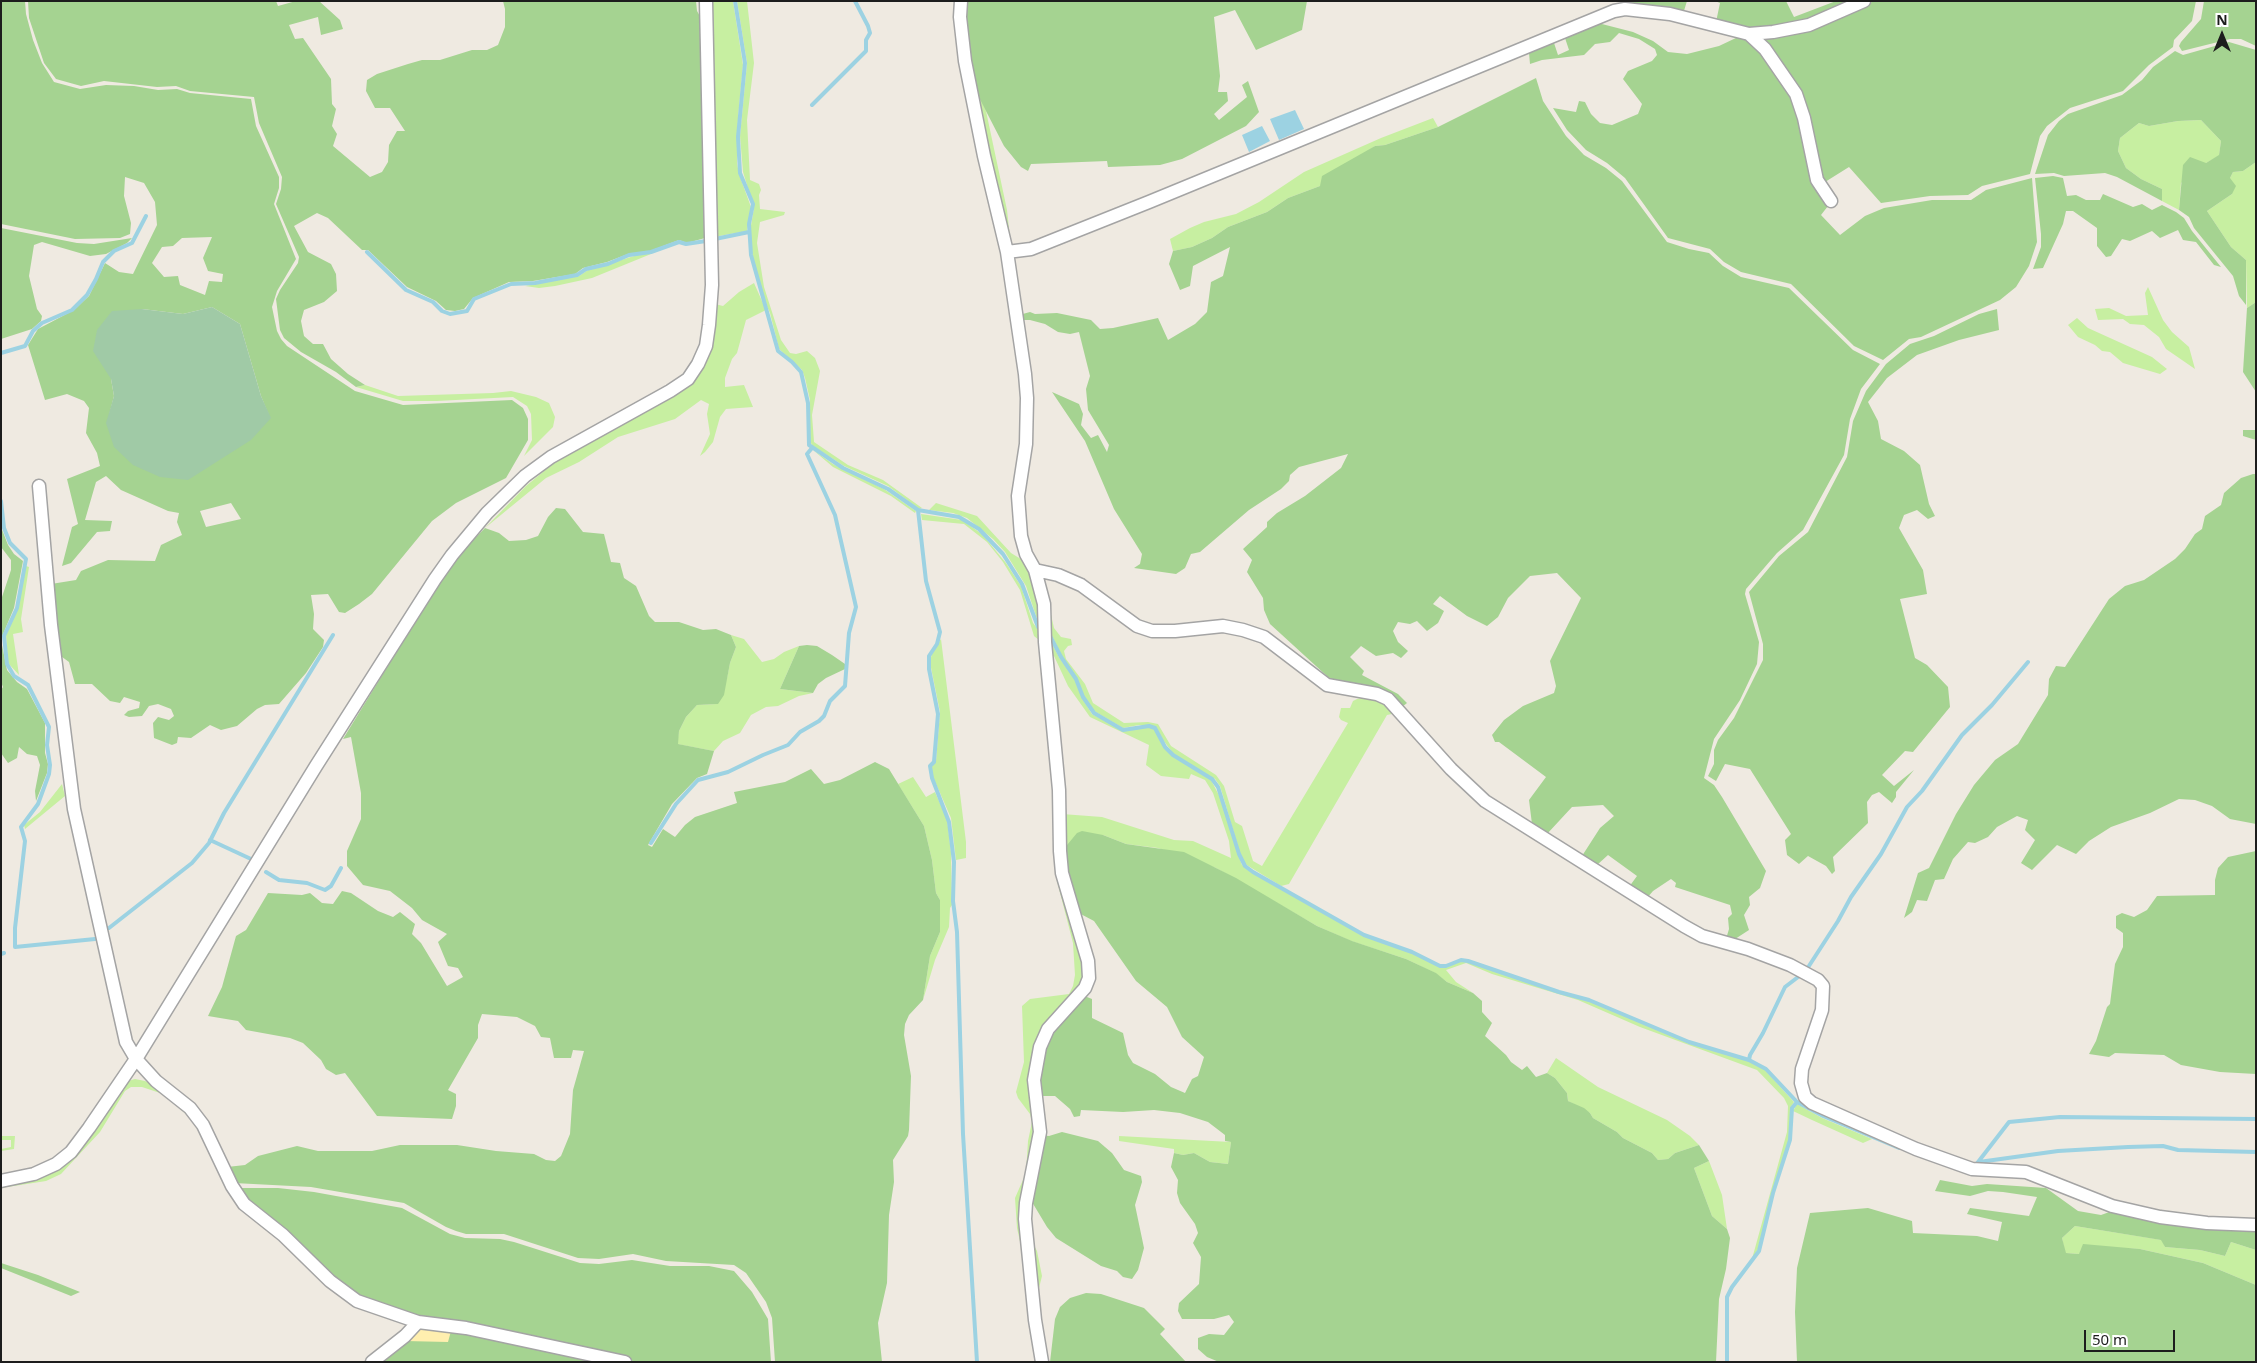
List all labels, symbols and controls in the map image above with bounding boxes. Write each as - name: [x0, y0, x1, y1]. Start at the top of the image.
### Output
- north arrow: [2197, 10, 2247, 60]
- text: N: [2216, 10, 2228, 29]
- scale bar: [2087, 1320, 2178, 1352]
- text: 50 m: [2092, 1329, 2127, 1349]

